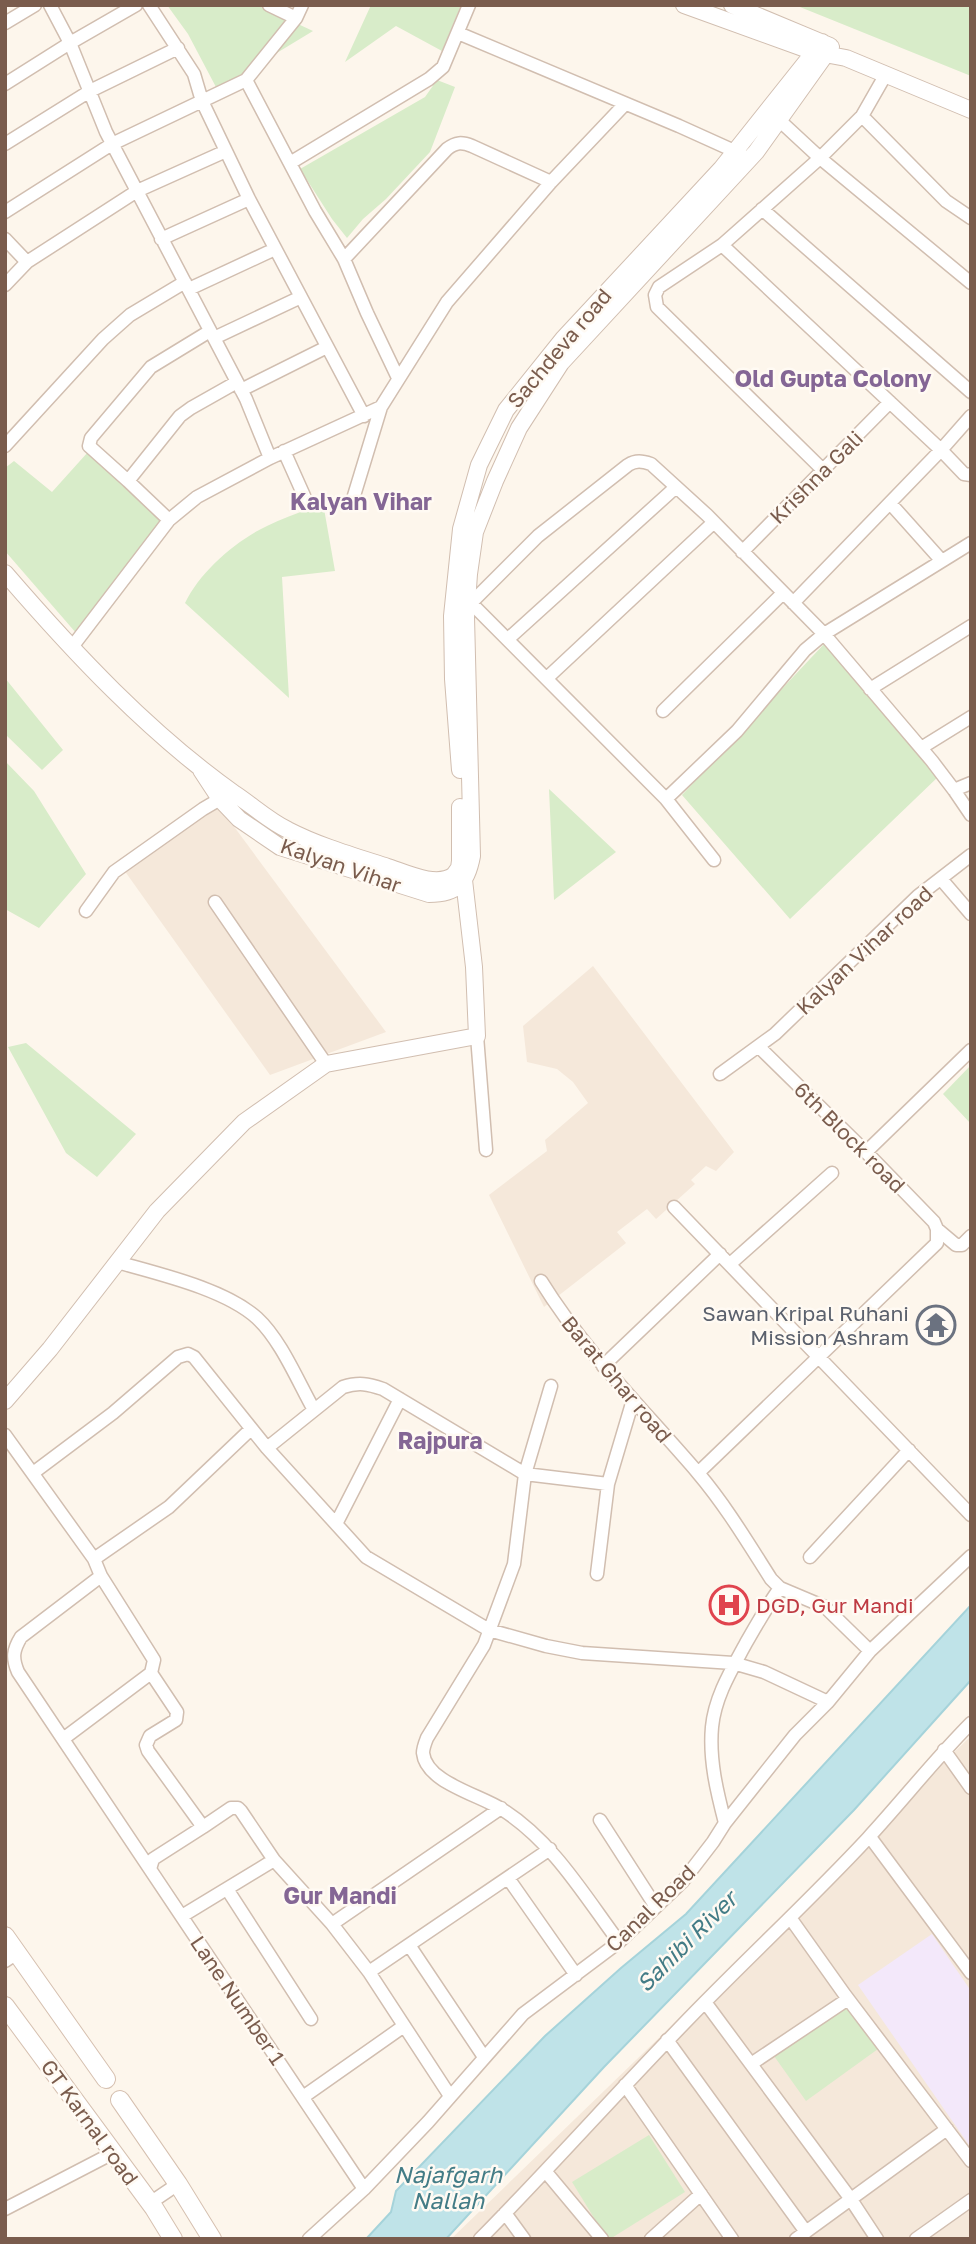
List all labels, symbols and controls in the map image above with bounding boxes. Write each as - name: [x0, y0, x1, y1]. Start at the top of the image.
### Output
- street label: Sachdeva road: [501, 283, 617, 413]
- district label: Old Gupta Colony: [735, 364, 932, 392]
- street label: Krishna Gali: [764, 425, 868, 529]
- district label: Kalyan Vihar: [290, 487, 432, 515]
- street label: Kalyan Vihar: [277, 832, 405, 898]
- street label: Kalyan Vihar road: [790, 880, 938, 1020]
- street label: 6th Block road: [789, 1076, 911, 1198]
- place label: Sawan Kripal Ruhani Mission Ashram: [702, 1300, 909, 1350]
- temple icon: Sawan Kripal Ruhani Mission Ashram: [915, 1304, 957, 1346]
- street label: Barat Ghar road: [556, 1310, 678, 1448]
- district label: Rajpura: [397, 1426, 483, 1454]
- hospital icon: DGD, Gur Mandi: [708, 1584, 750, 1626]
- place label: DGD, Gur Mandi: [756, 1592, 914, 1618]
- street label: Canal Road: [600, 1859, 700, 1957]
- district label: Gur Mandi: [283, 1881, 397, 1909]
- water label: Sahibi River: [630, 1883, 744, 1997]
- street label: Lane Number 1: [185, 1930, 291, 2070]
- street label: GT Karnal road: [36, 2054, 144, 2190]
- water label: Najafgarh Nallah: [394, 2160, 503, 2214]

